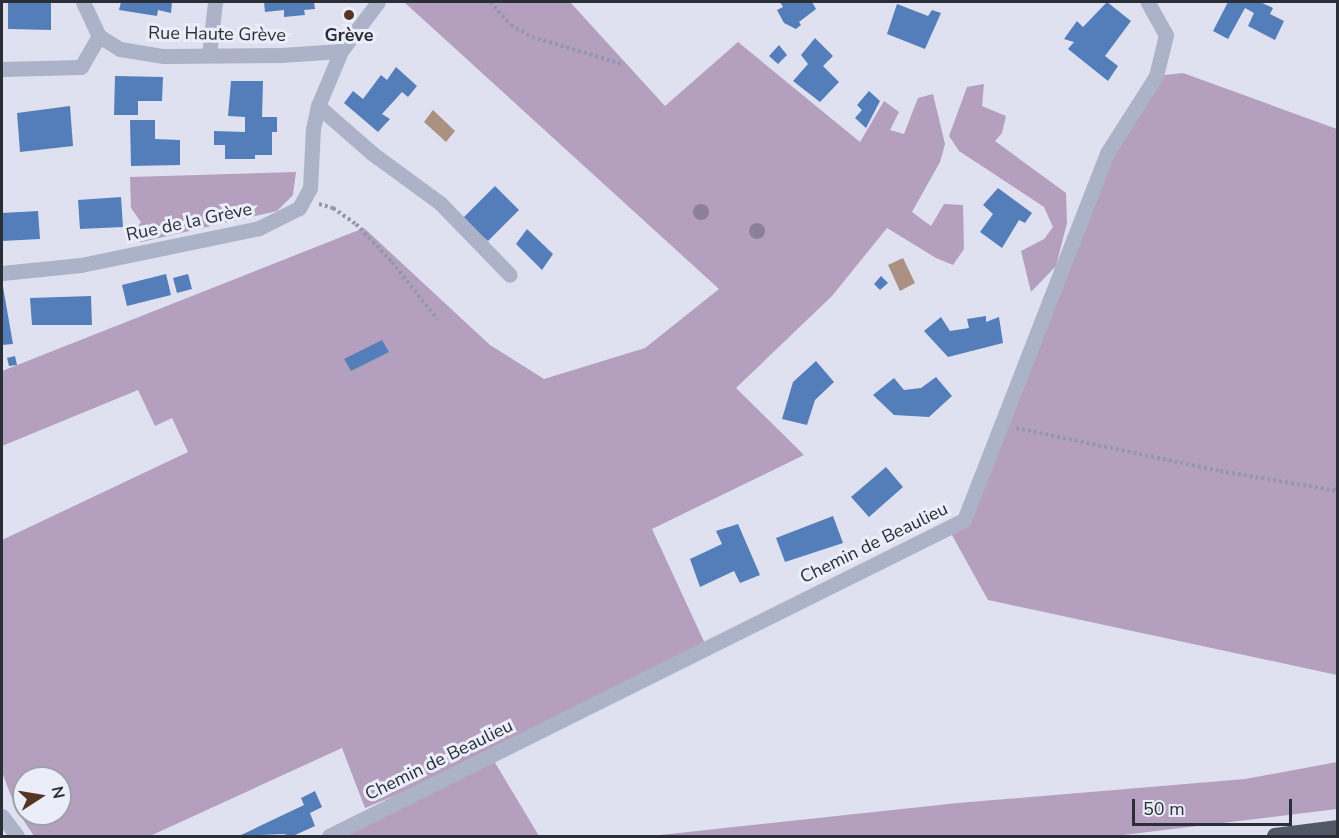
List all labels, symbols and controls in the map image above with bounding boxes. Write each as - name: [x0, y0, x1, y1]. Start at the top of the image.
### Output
- marker: Grève: [342, 8, 356, 22]
- street label: Rue Haute Grève: [148, 22, 286, 46]
- place label: Grève: [325, 24, 373, 46]
- street label: Rue de la Grève: [124, 198, 254, 246]
- street label: Chemin de Beaulieu: [797, 498, 951, 588]
- street label: Chemin de Beaulieu: [362, 715, 516, 805]
- north arrow: [12, 766, 72, 826]
- text: N: [46, 785, 70, 801]
- scale bar: [1135, 787, 1296, 825]
- text: 50 m: [1143, 797, 1185, 821]

